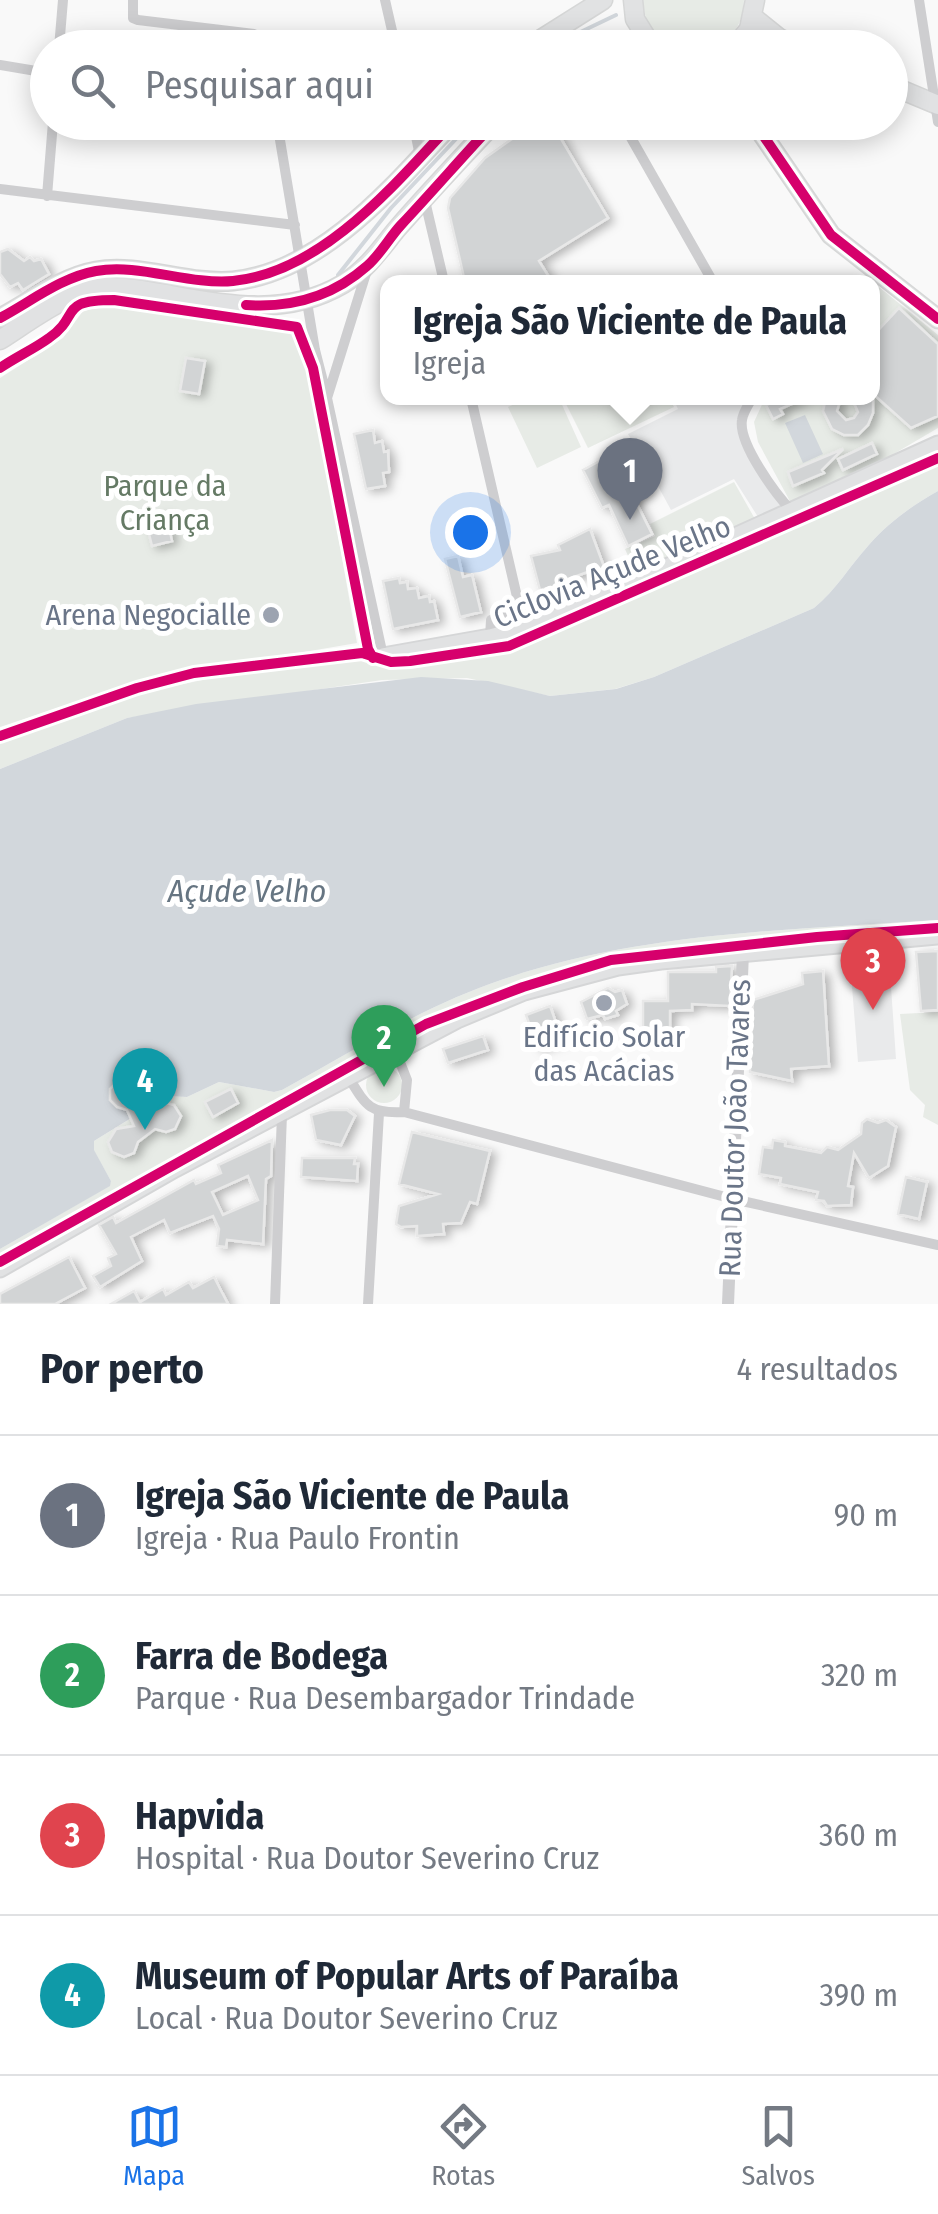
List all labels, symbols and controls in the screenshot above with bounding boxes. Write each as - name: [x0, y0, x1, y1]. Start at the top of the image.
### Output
- search box: [30, 30, 908, 140]
- icon: search: [65, 58, 120, 113]
- text: Pesquisar aqui: [145, 62, 374, 108]
- popup: [380, 275, 880, 405]
- text: Igreja São Viciente de Paula: [413, 298, 847, 344]
- text: Igreja: [413, 344, 486, 382]
- pin: 1: [598, 438, 662, 520]
- park label: Parque da Criança: [104, 468, 226, 538]
- your location: [445, 507, 496, 558]
- street label: Ciclovia Açude Velho: [488, 508, 736, 636]
- place label: Arena Negocialle: [45, 597, 251, 633]
- marker: Arena Negocialle: [260, 604, 282, 626]
- water label: Açude Velho: [167, 872, 326, 910]
- pin: 3: [840, 928, 906, 1010]
- street label: Rua Doutor João Tavares: [712, 978, 758, 1278]
- marker: Edifício Solar das Acácias: [593, 992, 615, 1014]
- pin: 2: [352, 1004, 416, 1087]
- place label: Edifício Solar das Acácias: [523, 1019, 686, 1089]
- pin: 4: [112, 1048, 178, 1130]
- text: Por perto: [40, 1344, 204, 1394]
- text: 4 resultados: [736, 1350, 898, 1388]
- text: Igreja São Viciente de Paula: [135, 1473, 569, 1519]
- text: 1: [66, 1496, 79, 1534]
- text: 90 m: [834, 1496, 898, 1534]
- text: Igreja · Rua Paulo Frontin: [135, 1519, 460, 1557]
- text: Farra de Bodega: [135, 1633, 388, 1679]
- text: 2: [65, 1656, 80, 1694]
- text: 320 m: [821, 1656, 898, 1694]
- text: Parque · Rua Desembargador Trindade: [135, 1679, 635, 1717]
- text: Hapvida: [135, 1793, 264, 1839]
- text: 3: [65, 1816, 80, 1854]
- text: 360 m: [819, 1816, 898, 1854]
- text: Hospital · Rua Doutor Severino Cruz: [135, 1839, 599, 1877]
- text: Museum of Popular Arts of Paraíba: [135, 1953, 679, 1999]
- text: 4: [64, 1976, 81, 2014]
- text: 390 m: [820, 1976, 898, 2014]
- text: Local · Rua Doutor Severino Cruz: [135, 1999, 558, 2037]
- tab: Mapa: [123, 2099, 185, 2192]
- tab: Rotas: [431, 2099, 495, 2192]
- tab: Salvos: [741, 2099, 815, 2192]

